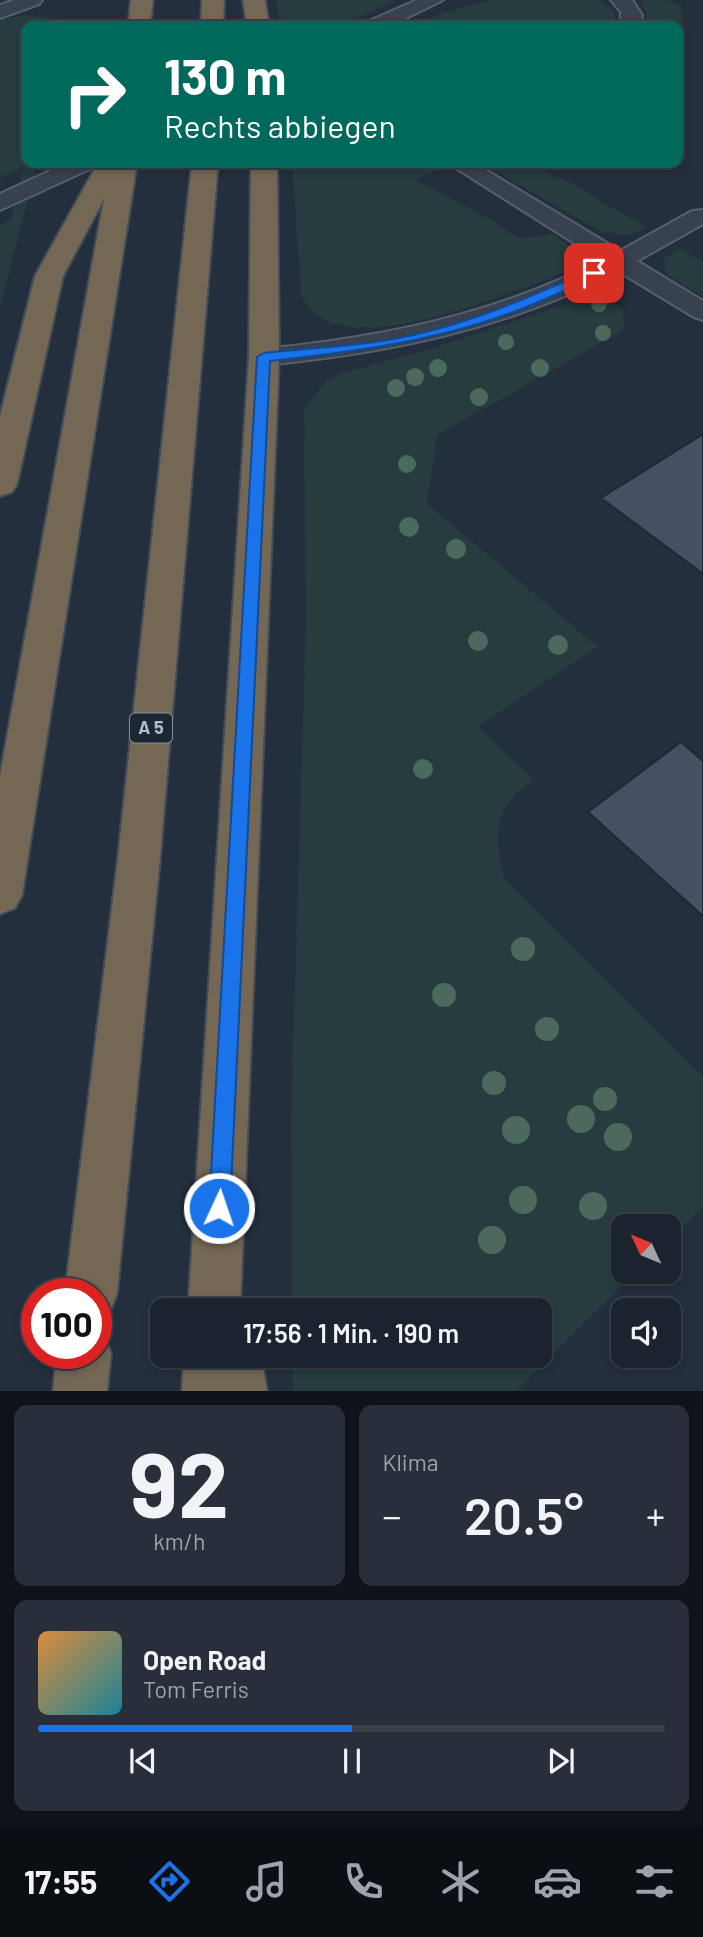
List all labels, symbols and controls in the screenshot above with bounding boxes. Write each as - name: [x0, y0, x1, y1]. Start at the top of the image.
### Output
- text: 130 m: [164, 46, 286, 105]
- icon: right: [49, 49, 140, 140]
- text: Rechts abbiegen: [164, 106, 396, 144]
- pin: [564, 243, 624, 303]
- icon: arrive: [575, 254, 613, 292]
- road number: A 5: [130, 714, 172, 742]
- position arrow: [182, 1171, 256, 1245]
- north arrow: [611, 1214, 681, 1284]
- map controls: [611, 1214, 681, 1368]
- speed limit sign: 100: [21, 1278, 112, 1369]
- button: sound: [611, 1298, 681, 1368]
- text: 17:56 · 1 Min. · 190 m: [243, 1317, 459, 1348]
- text: 92: [130, 1427, 229, 1536]
- text: Klima: [383, 1448, 438, 1476]
- text: 20.5°: [464, 1483, 584, 1545]
- text: −: [383, 1492, 402, 1538]
- text: +: [646, 1492, 665, 1538]
- text: km/h: [153, 1527, 205, 1555]
- text: Open Road: [143, 1644, 266, 1675]
- text: Tom Ferris: [143, 1675, 249, 1703]
- icon: previous: [124, 1742, 162, 1780]
- icon: pause: [333, 1742, 371, 1780]
- icon: next: [542, 1742, 580, 1780]
- icon: directions: [145, 1857, 194, 1906]
- icon: music: [242, 1857, 291, 1906]
- icon: phone: [339, 1857, 388, 1906]
- icon: climate: [436, 1857, 485, 1906]
- icon: car: [533, 1857, 582, 1906]
- icon: filters: [630, 1857, 679, 1906]
- text: 17:55: [24, 1862, 97, 1900]

